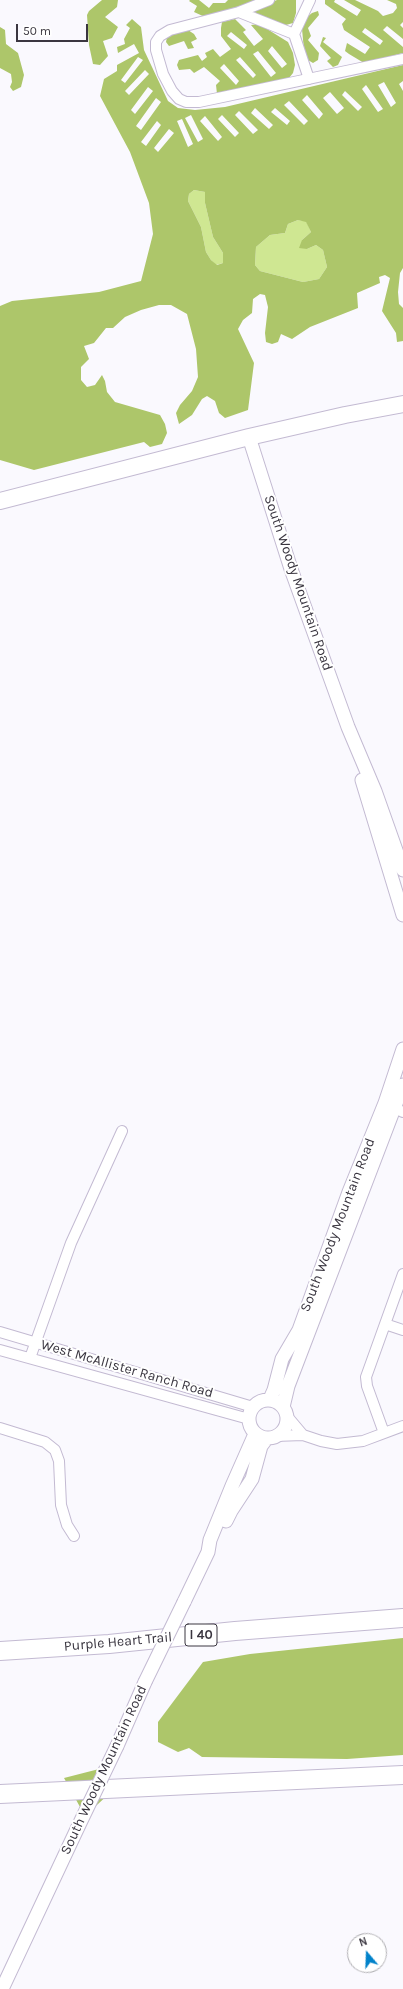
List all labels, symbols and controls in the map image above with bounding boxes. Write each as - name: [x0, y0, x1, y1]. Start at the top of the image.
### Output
- scale bar: [18, 16, 90, 42]
- text: 50 m: [23, 24, 51, 38]
- street label: South Woody Mountain Road: [260, 493, 336, 673]
- street label: South Woody Mountain Road: [297, 1136, 379, 1314]
- street label: West McAllister Ranch Road: [39, 1336, 215, 1402]
- road number: I 40: [185, 1624, 217, 1646]
- street label: Purple Heart Trail: [63, 1629, 173, 1655]
- street label: South Woody Mountain Road: [57, 1683, 151, 1857]
- north arrow: [347, 1933, 387, 1973]
- text: N: [357, 1935, 369, 1950]

